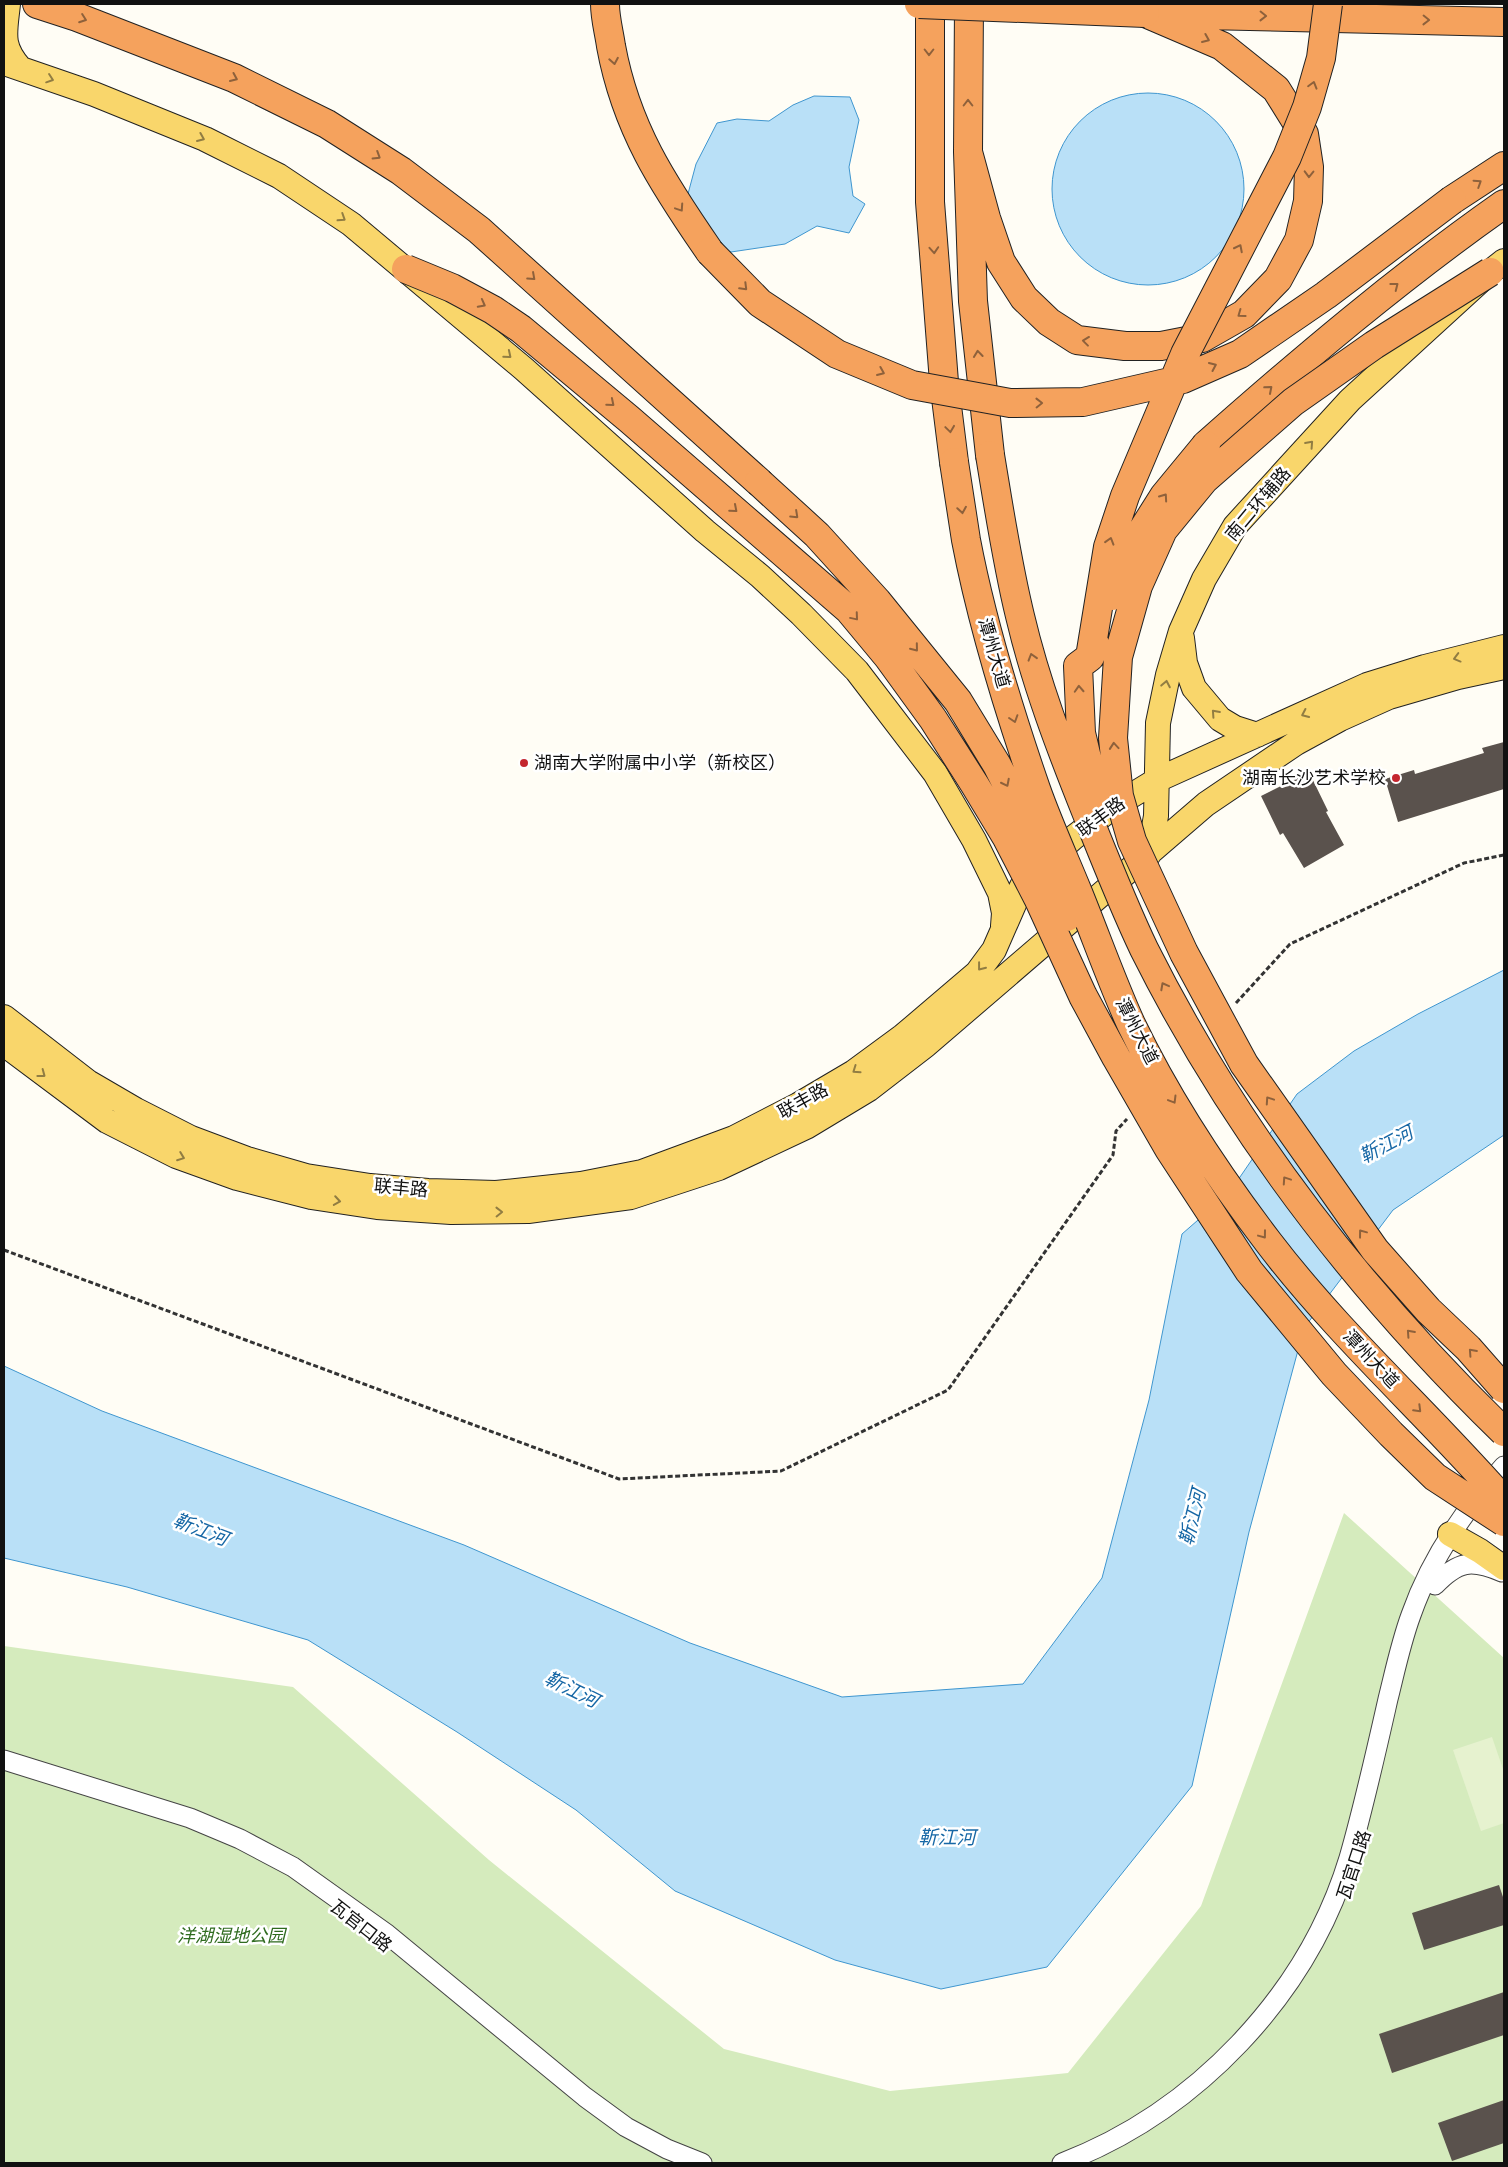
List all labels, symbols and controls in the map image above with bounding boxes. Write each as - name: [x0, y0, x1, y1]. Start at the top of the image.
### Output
- one-way arrow: [1260, 11, 1268, 21]
- one-way arrow: [78, 13, 87, 23]
- one-way arrow: [1422, 15, 1430, 25]
- one-way arrow: [1201, 34, 1209, 44]
- one-way arrow: [924, 49, 934, 57]
- one-way arrow: [608, 56, 619, 65]
- one-way arrow: [229, 72, 238, 83]
- one-way arrow: [45, 73, 53, 83]
- one-way arrow: [1307, 80, 1318, 89]
- one-way arrow: [963, 99, 973, 107]
- one-way arrow: [196, 132, 205, 143]
- one-way arrow: [371, 150, 380, 159]
- one-way arrow: [1304, 170, 1314, 178]
- one-way arrow: [1472, 180, 1482, 189]
- one-way arrow: [674, 202, 683, 212]
- one-way arrow: [336, 212, 346, 221]
- one-way arrow: [1233, 244, 1243, 253]
- one-way arrow: [928, 247, 939, 255]
- one-way arrow: [527, 272, 536, 281]
- one-way arrow: [738, 281, 747, 290]
- one-way arrow: [1389, 284, 1398, 292]
- one-way arrow: [477, 298, 486, 308]
- one-way arrow: [1237, 308, 1247, 317]
- one-way arrow: [1082, 336, 1090, 347]
- one-way arrow: [502, 349, 511, 358]
- one-way arrow: [973, 350, 984, 358]
- one-way arrow: [1208, 361, 1217, 372]
- one-way arrow: [876, 365, 885, 376]
- one-way arrow: [1264, 386, 1273, 395]
- one-way arrow: [605, 398, 614, 406]
- one-way arrow: [1036, 398, 1043, 408]
- one-way arrow: [944, 426, 955, 434]
- one-way arrow: [1304, 440, 1313, 449]
- street label: 南二环辅路: [1219, 461, 1295, 546]
- one-way arrow: [1158, 494, 1167, 503]
- one-way arrow: [728, 504, 737, 512]
- one-way arrow: [956, 506, 966, 515]
- one-way arrow: [789, 509, 798, 518]
- one-way arrow: [1105, 537, 1115, 545]
- one-way arrow: [850, 612, 859, 621]
- street label: 潭州大道: [974, 615, 1016, 691]
- one-way arrow: [910, 643, 919, 652]
- one-way arrow: [1453, 653, 1461, 663]
- one-way arrow: [1027, 654, 1037, 662]
- one-way arrow: [1160, 680, 1171, 689]
- one-way arrow: [1073, 685, 1084, 693]
- one-way arrow: [1301, 708, 1310, 719]
- one-way arrow: [1212, 710, 1221, 719]
- one-way arrow: [1008, 714, 1018, 722]
- one-way arrow: [1109, 742, 1120, 750]
- place label: 湖南大学附属中小学（新校区）: [534, 750, 786, 774]
- marker: 湖南大学附属中小学（新校区）: [518, 757, 530, 769]
- place label: 湖南长沙艺术学校: [1242, 765, 1386, 789]
- marker: 湖南长沙艺术学校: [1390, 772, 1402, 784]
- one-way arrow: [1000, 778, 1010, 787]
- street label: 联丰路: [1072, 791, 1129, 842]
- one-way arrow: [979, 961, 987, 970]
- one-way arrow: [1160, 982, 1170, 991]
- street label: 潭州大道: [1111, 993, 1165, 1068]
- one-way arrow: [852, 1064, 862, 1073]
- one-way arrow: [36, 1069, 45, 1077]
- street label: 联丰路: [773, 1077, 832, 1124]
- one-way arrow: [1167, 1095, 1177, 1104]
- one-way arrow: [1266, 1096, 1275, 1106]
- water label: 靳江河: [1355, 1117, 1421, 1169]
- one-way arrow: [176, 1151, 185, 1162]
- street label: 联丰路: [373, 1173, 429, 1201]
- one-way arrow: [1282, 1176, 1292, 1185]
- one-way arrow: [333, 1195, 342, 1205]
- one-way arrow: [496, 1207, 503, 1217]
- one-way arrow: [1258, 1229, 1266, 1238]
- one-way arrow: [1359, 1229, 1368, 1239]
- street label: 潭州大道: [1338, 1324, 1405, 1393]
- one-way arrow: [1407, 1330, 1416, 1339]
- one-way arrow: [1469, 1349, 1478, 1358]
- one-way arrow: [1412, 1403, 1421, 1412]
- water label: 靳江河: [1172, 1482, 1212, 1548]
- water label: 靳江河: [170, 1507, 236, 1553]
- water label: 靳江河: [541, 1665, 607, 1715]
- water label: 靳江河: [918, 1824, 979, 1850]
- street label: 瓦官口路: [1331, 1827, 1376, 1903]
- street label: 瓦官口路: [326, 1894, 397, 1957]
- park label: 洋湖湿地公园: [177, 1923, 288, 1947]

